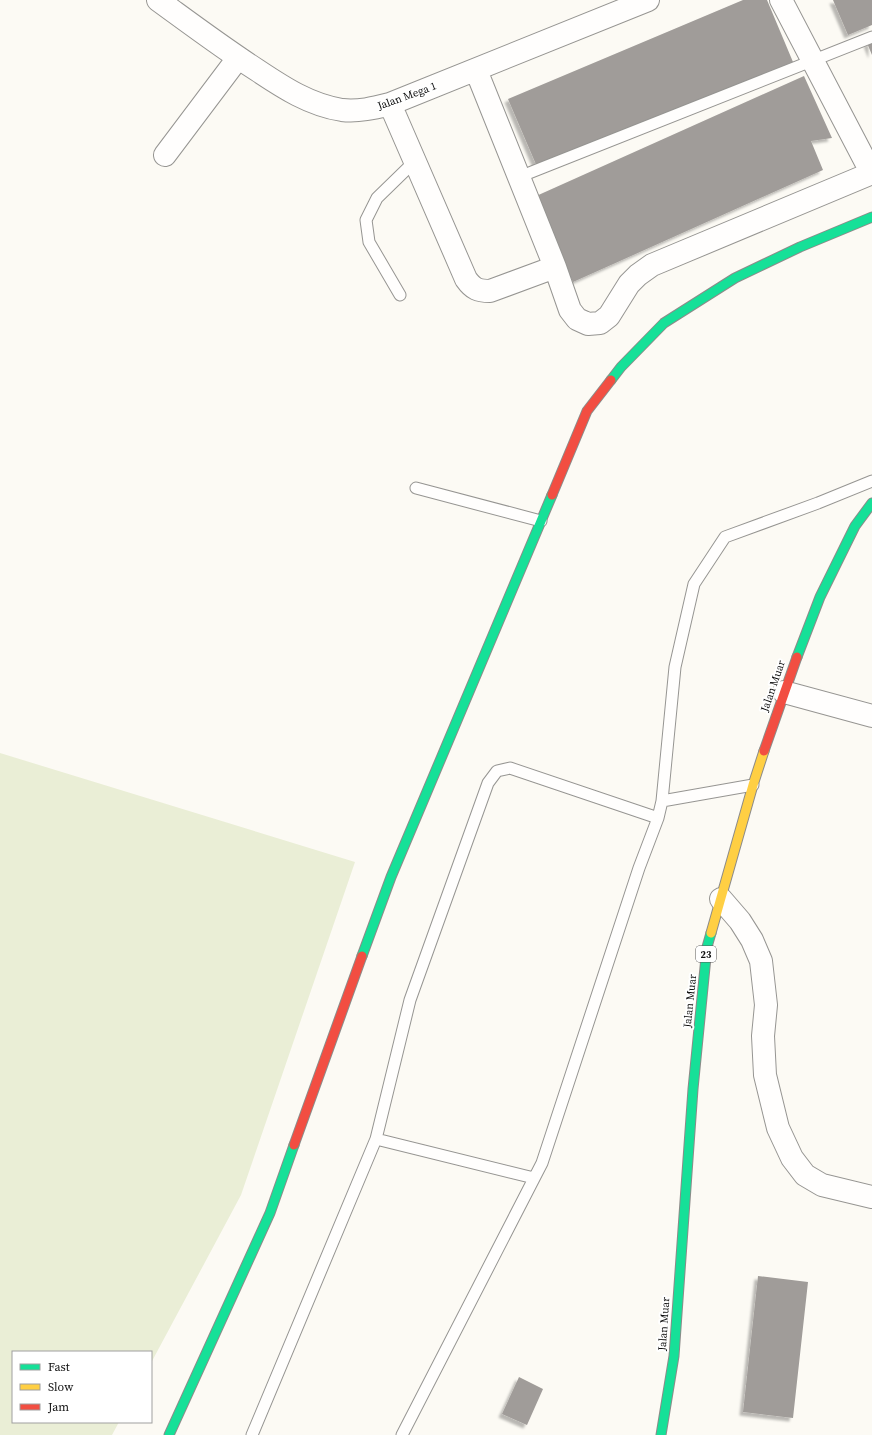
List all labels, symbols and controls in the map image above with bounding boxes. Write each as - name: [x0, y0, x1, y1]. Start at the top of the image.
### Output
- street label: Jalan Mega 1: [374, 78, 439, 114]
- street label: Jalan Muar: [757, 658, 789, 715]
- road number: 23: [696, 946, 716, 962]
- street label: Jalan Muar: [680, 973, 700, 1029]
- street label: Jalan Muar: [655, 1296, 673, 1352]
- legend: [12, 1351, 152, 1423]
- text: Fast: [48, 1359, 70, 1375]
- text: Slow: [48, 1379, 74, 1395]
- text: Jam: [47, 1399, 69, 1415]

